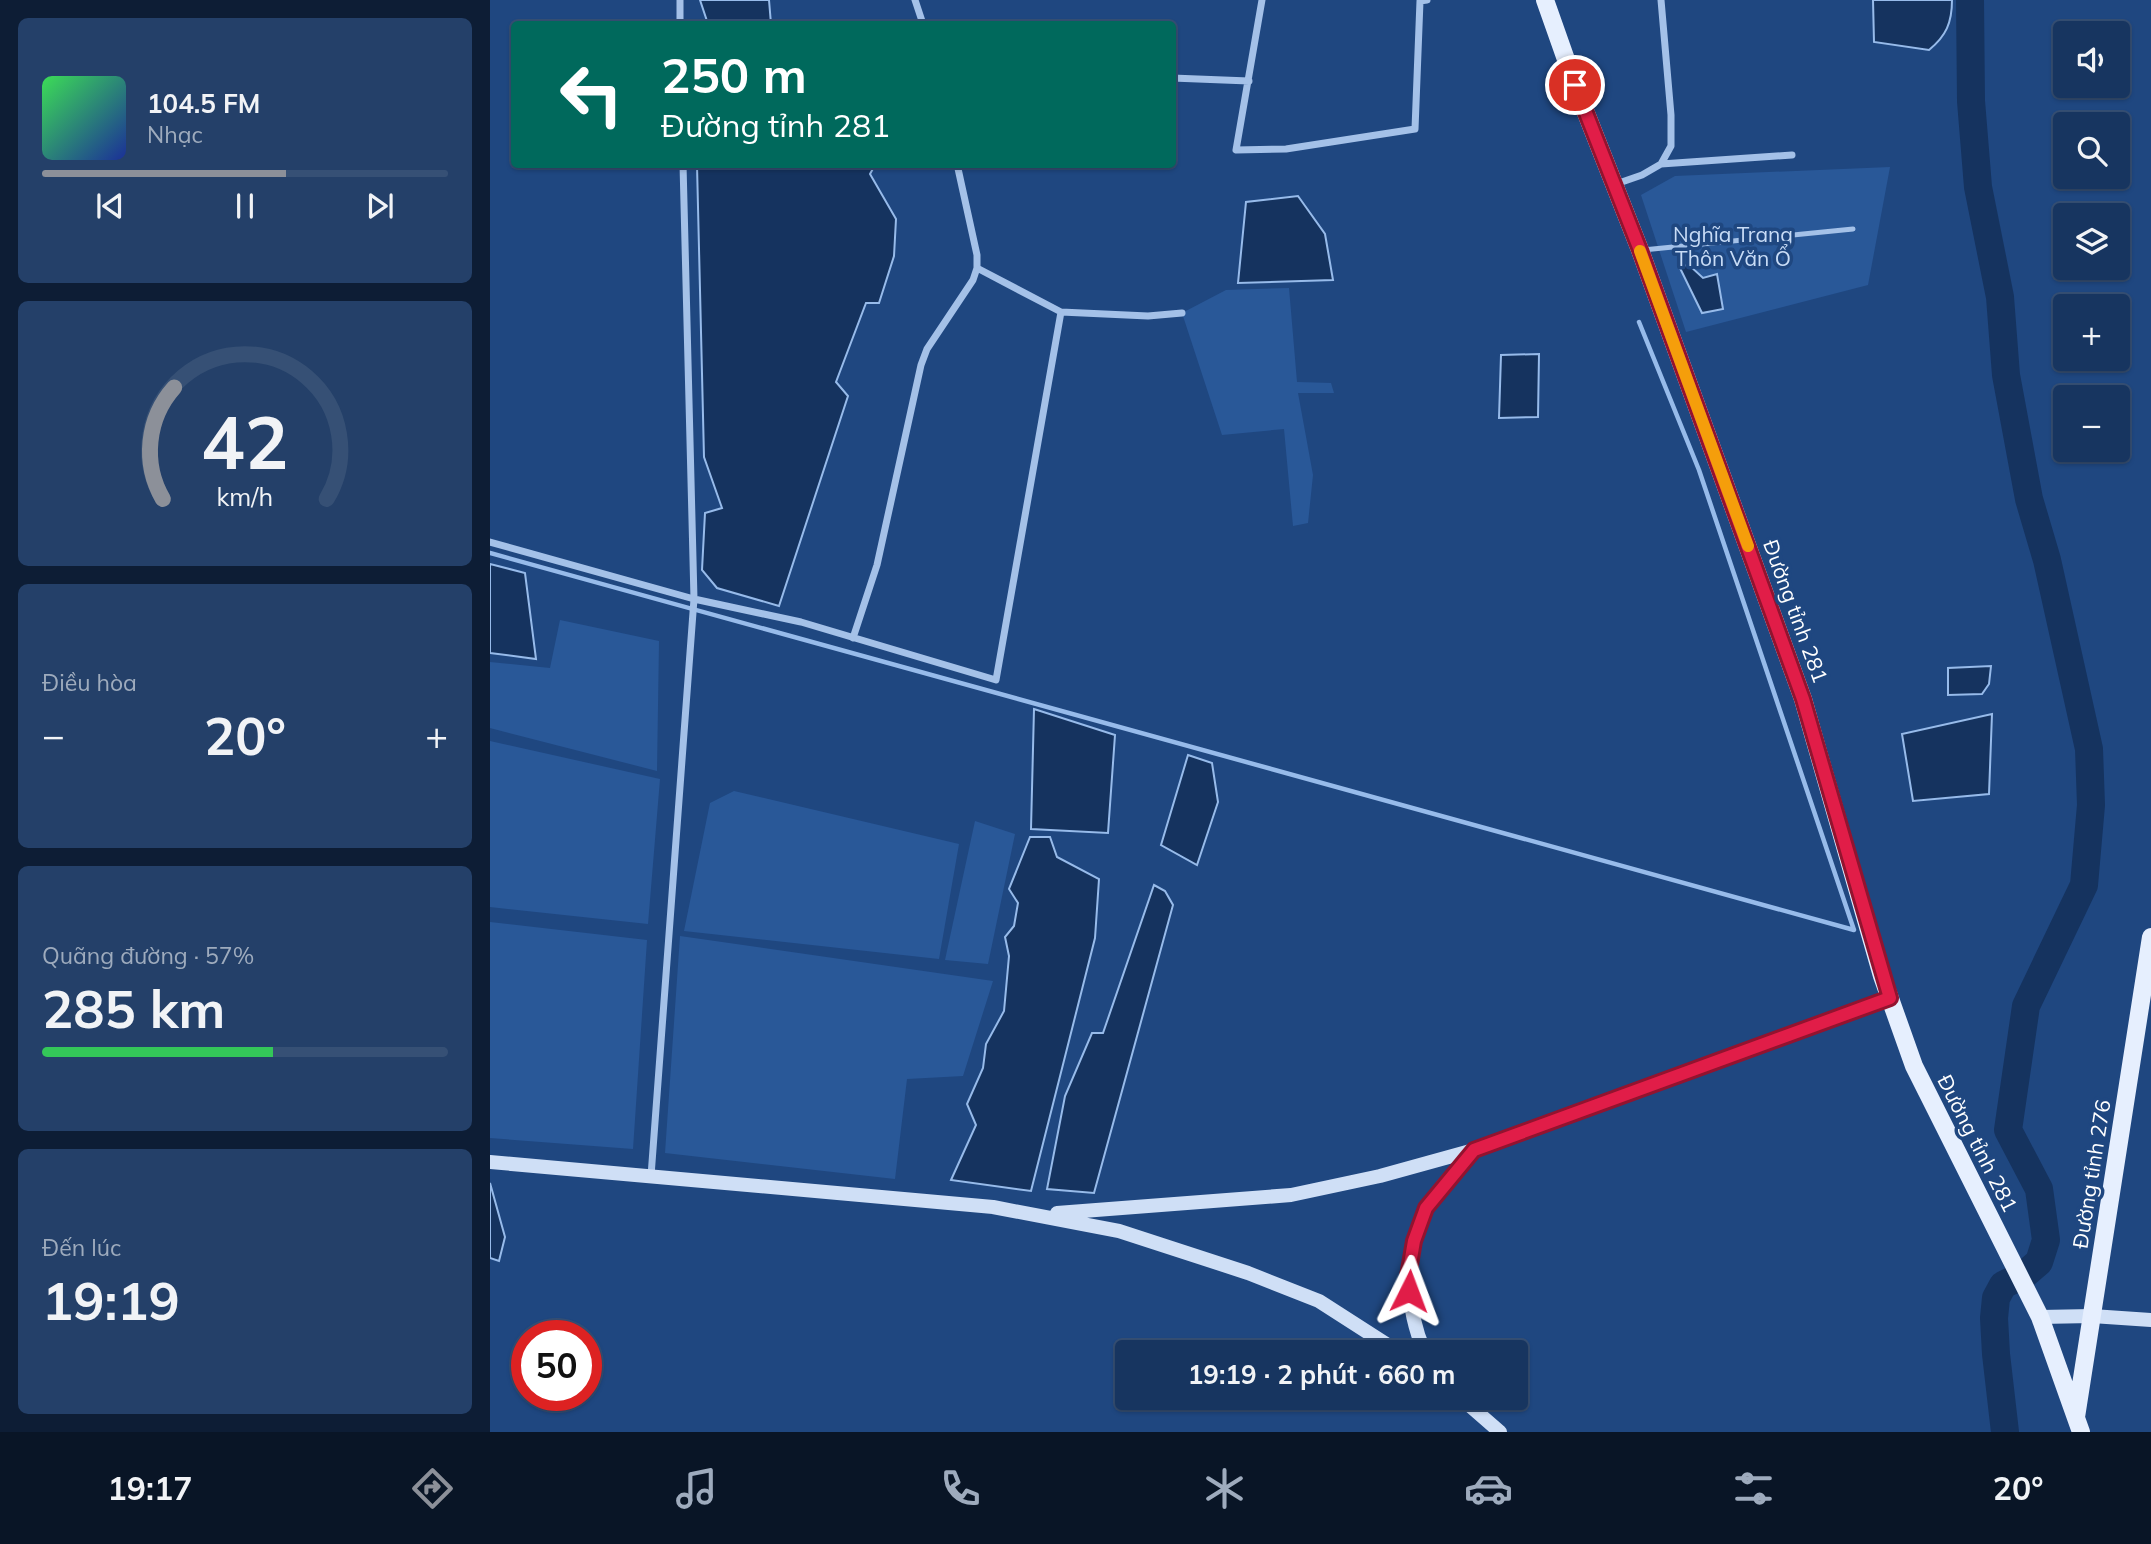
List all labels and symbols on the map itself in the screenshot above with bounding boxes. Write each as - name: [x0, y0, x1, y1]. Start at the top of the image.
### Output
- pin: [1545, 55, 1605, 115]
- park label: Nghĩa Trang Thôn Văn Ổ: [1673, 221, 1793, 271]
- street label: Đường tỉnh 281: [1758, 536, 1834, 686]
- street label: Đường tỉnh 281: [1932, 1070, 2024, 1216]
- street label: Đường tỉnh 276: [2066, 1098, 2116, 1250]
- position arrow: [1372, 1254, 1446, 1328]
- speed limit sign: 50: [511, 1320, 602, 1411]

